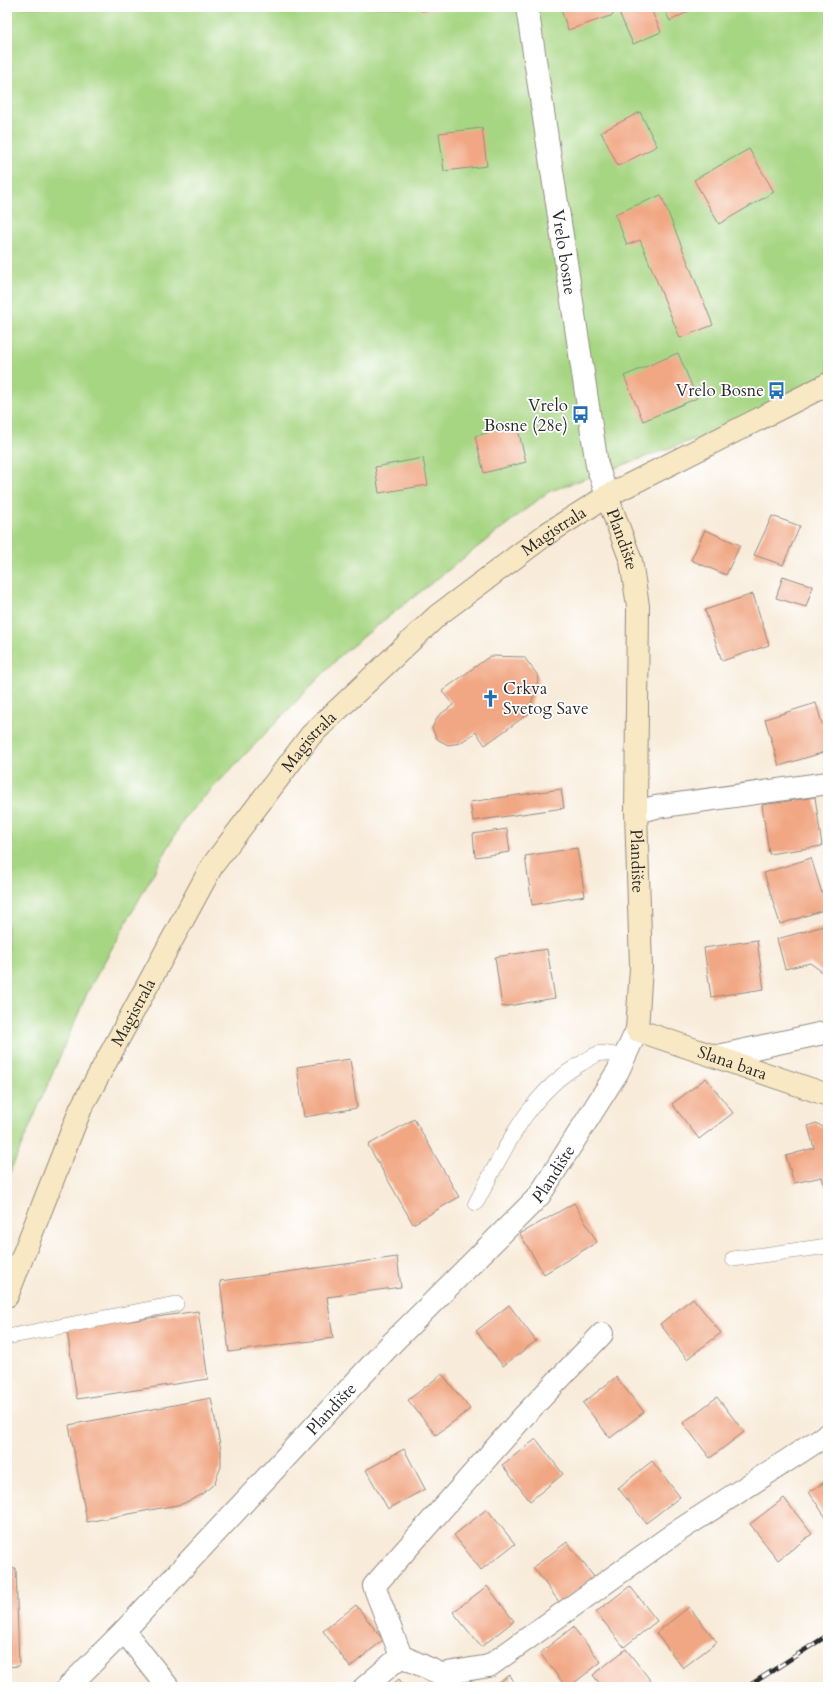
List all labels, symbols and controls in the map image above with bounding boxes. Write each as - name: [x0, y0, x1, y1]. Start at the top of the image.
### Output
- street label: Vrelo bosne: [547, 208, 582, 296]
- place label: Vrelo Bosne: [676, 379, 764, 402]
- bus stop icon: Vrelo Bosne: [767, 380, 787, 400]
- place label: Vrelo Bosne (28e): [484, 394, 568, 437]
- bus stop icon: Vrelo Bosne (28e): [571, 405, 591, 425]
- street label: Magistrala: [516, 500, 591, 561]
- street label: Plandište: [601, 505, 644, 571]
- place label: Crkva Svetog Save: [503, 677, 589, 720]
- church icon: Crkva Svetog Save: [480, 688, 500, 708]
- street label: Magistrala: [276, 705, 342, 777]
- street label: Plandište: [625, 829, 650, 894]
- street label: Magistrala: [105, 974, 161, 1050]
- street label: Slana bara: [695, 1040, 771, 1085]
- street label: Plandište: [527, 1140, 580, 1208]
- street label: Plandište: [301, 1377, 361, 1440]

